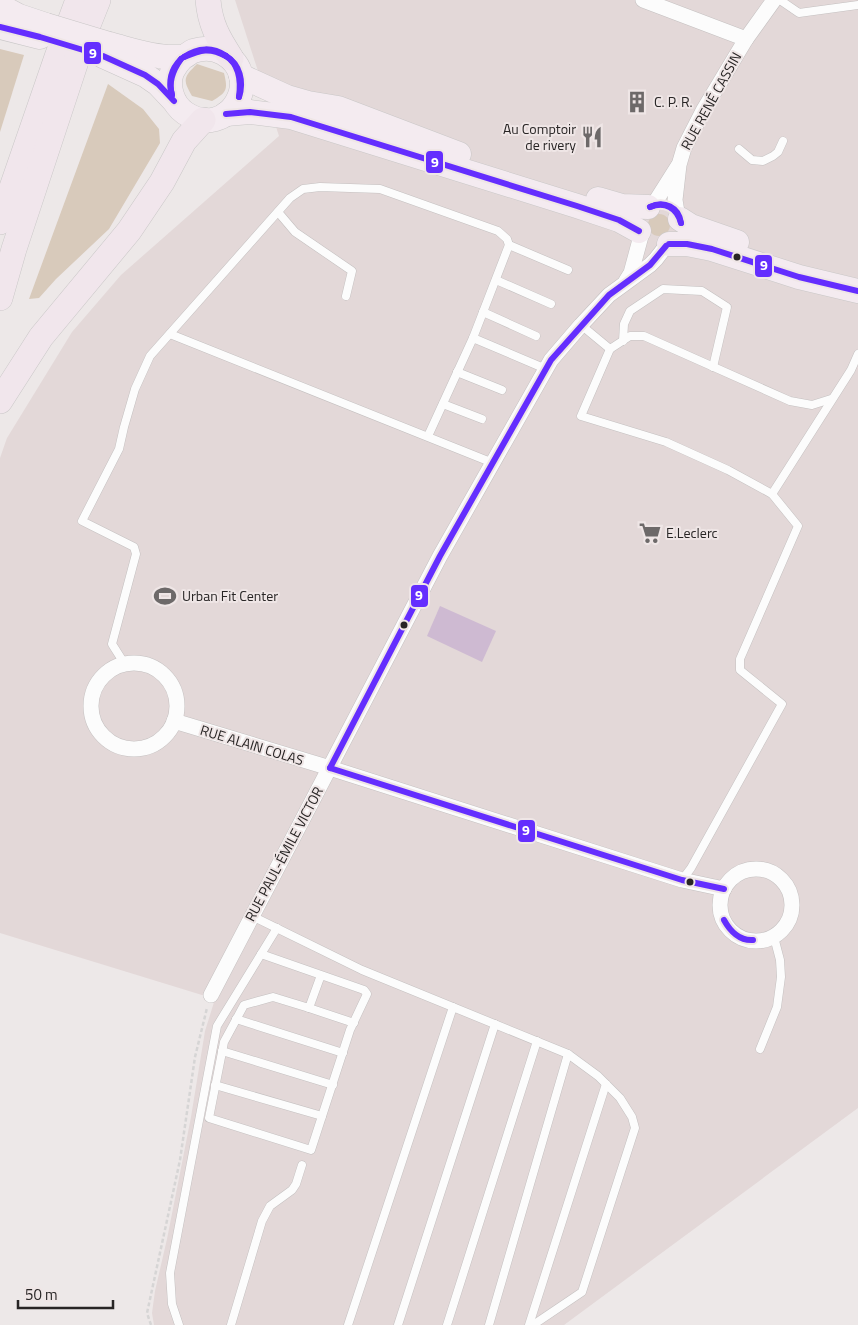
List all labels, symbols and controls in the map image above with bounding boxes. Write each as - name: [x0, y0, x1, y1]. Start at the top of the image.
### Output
- line badge: 9: [83, 41, 102, 65]
- text: 9: [89, 42, 97, 63]
- street label: RUE RENÉ CASSIN: [675, 48, 746, 154]
- building icon: C. P. R.: [624, 89, 650, 115]
- place label: C. P. R.: [654, 91, 693, 112]
- place label: Au Comptoir de rivery: [503, 118, 576, 155]
- restaurant icon: Au Comptoir de rivery: [579, 124, 605, 150]
- line badge: 9: [425, 150, 444, 174]
- text: 9: [431, 151, 439, 172]
- unlabelled marker: [732, 252, 742, 262]
- line badge: 9: [754, 254, 773, 278]
- text: 9: [760, 254, 768, 275]
- supermarket icon: E.Leclerc: [637, 520, 663, 546]
- place label: E.Leclerc: [666, 522, 718, 543]
- sports icon: Urban Fit Center: [152, 583, 178, 609]
- line badge: 9: [410, 584, 429, 608]
- text: 9: [415, 584, 423, 605]
- place label: Urban Fit Center: [182, 585, 278, 606]
- unlabelled marker: [399, 620, 409, 630]
- street label: RUE ALAIN COLAS: [198, 719, 306, 770]
- street label: RUE PAUL-ÉMILE VICTOR: [239, 783, 328, 925]
- line badge: 9: [517, 819, 536, 843]
- text: 9: [522, 819, 530, 840]
- unlabelled marker: [685, 877, 695, 887]
- scale bar: [18, 1278, 112, 1310]
- text: 50 m: [25, 1283, 58, 1306]

